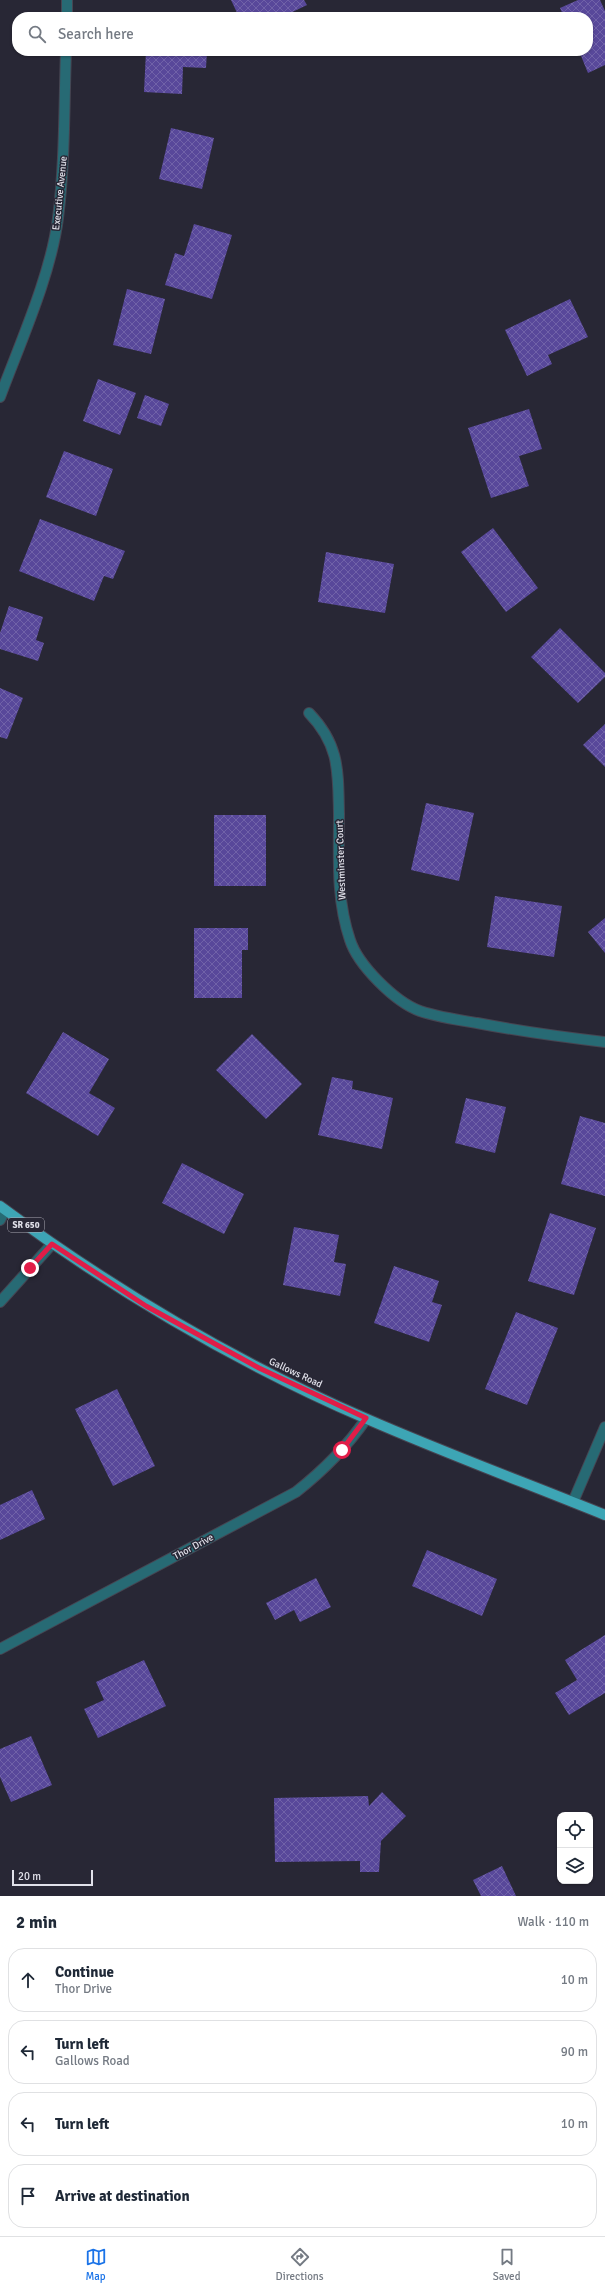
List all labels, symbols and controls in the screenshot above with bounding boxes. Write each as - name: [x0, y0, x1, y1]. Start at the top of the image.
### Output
- search box: [12, 12, 593, 56]
- icon: search: [26, 23, 48, 45]
- text: Search here: [58, 25, 134, 43]
- street label: Executive Avenue: [50, 155, 70, 231]
- street label: Westminster Court: [334, 819, 348, 900]
- road number: SR 650: [8, 1218, 44, 1232]
- route end: [21, 1259, 39, 1277]
- street label: Gallows Road: [267, 1355, 324, 1390]
- route start: [333, 1441, 351, 1459]
- street label: Thor Drive: [171, 1531, 216, 1562]
- map controls: [557, 1812, 593, 1884]
- button: locate: [557, 1812, 593, 1848]
- button: layers: [557, 1848, 593, 1884]
- scale bar: [12, 1868, 93, 1887]
- text: 20 m: [18, 1870, 41, 1883]
- text: 2 min: [16, 1912, 57, 1933]
- text: Walk · 110 m: [518, 1914, 589, 1930]
- text: Continue: [55, 1963, 114, 1981]
- icon: ahead: [17, 1969, 39, 1991]
- text: 10 m: [561, 1972, 588, 1988]
- text: Thor Drive: [55, 1981, 112, 1997]
- text: Turn left: [55, 2035, 109, 2053]
- icon: left: [17, 2041, 39, 2063]
- text: 90 m: [561, 2044, 588, 2060]
- text: Gallows Road: [55, 2053, 130, 2069]
- icon: left: [17, 2113, 39, 2135]
- text: Turn left: [55, 2115, 109, 2133]
- text: 10 m: [561, 2116, 588, 2132]
- icon: arrive: [17, 2185, 39, 2207]
- text: Arrive at destination: [55, 2187, 190, 2205]
- tab: Map: [85, 2246, 107, 2283]
- tab: Directions: [276, 2246, 324, 2283]
- tab: Saved: [493, 2246, 520, 2283]

